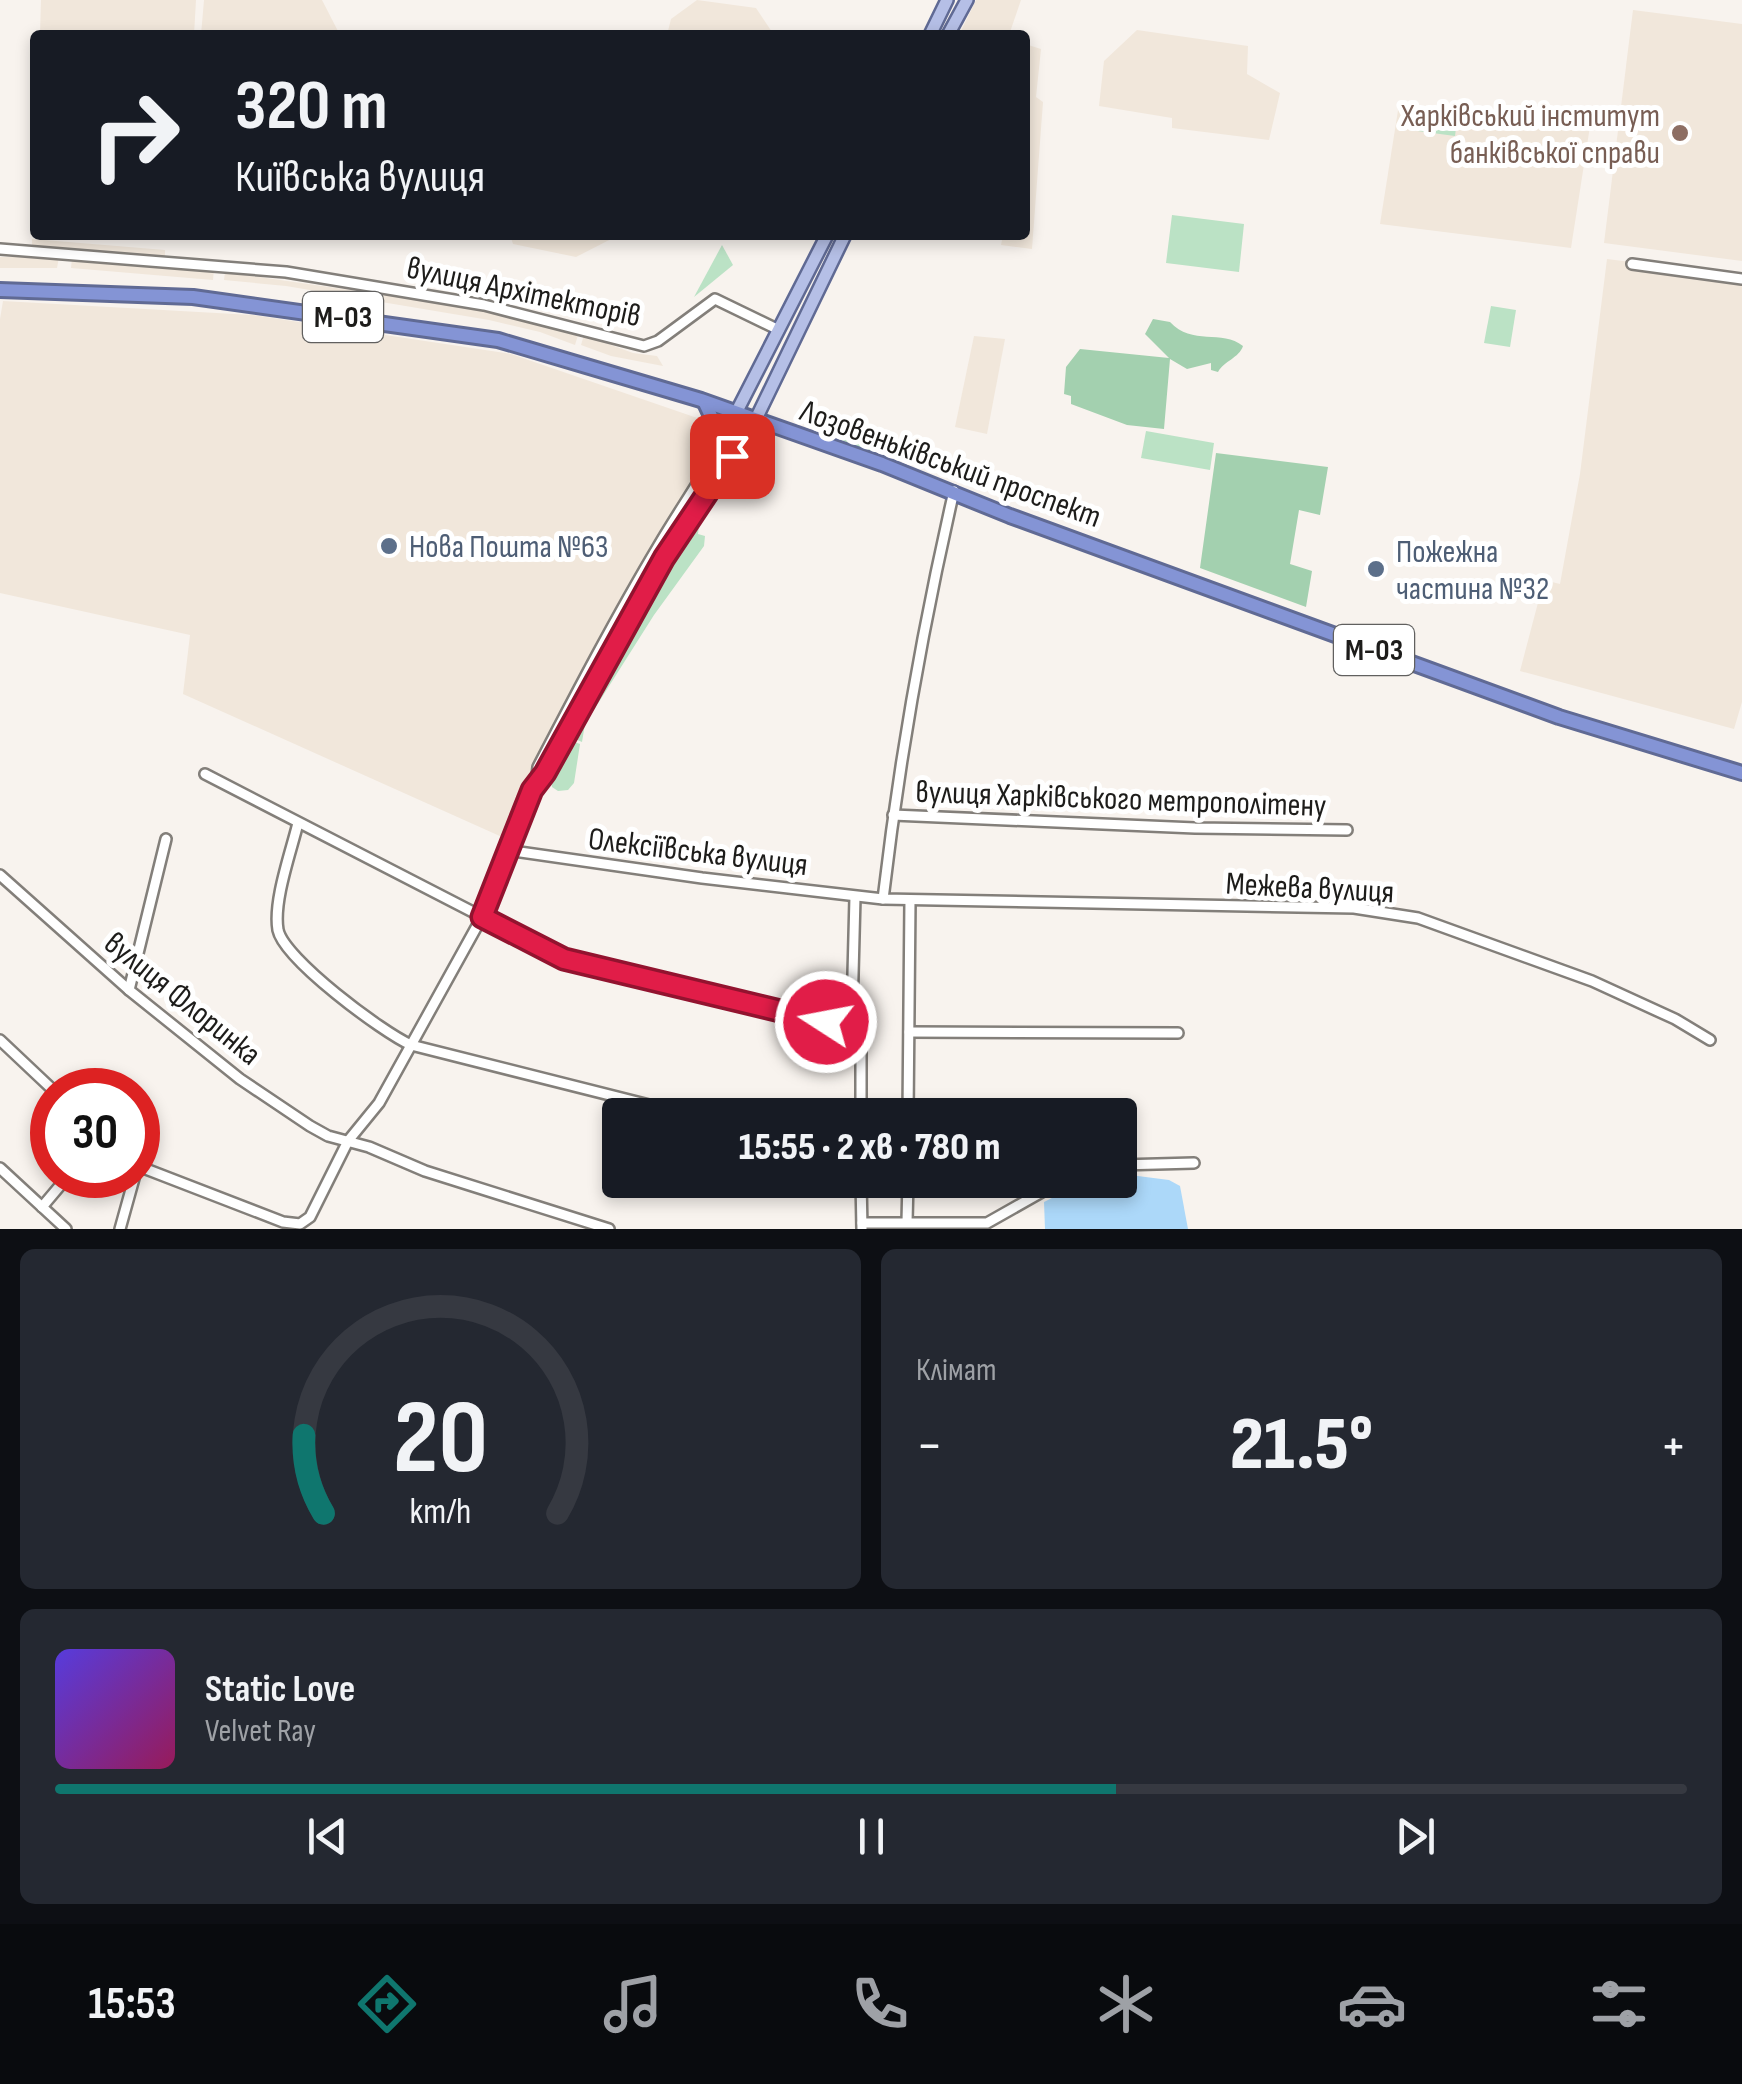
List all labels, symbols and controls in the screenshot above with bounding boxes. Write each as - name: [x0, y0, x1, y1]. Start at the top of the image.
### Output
- text: 320 m: [235, 65, 388, 149]
- icon: right: [70, 70, 200, 200]
- place label: Харківський інститут банківської справи: [1400, 97, 1660, 173]
- marker: Харківський інститут банківської справи: [1669, 122, 1691, 144]
- text: Київська вулиця: [235, 150, 485, 205]
- street label: вулиця Архітекторів: [403, 249, 644, 336]
- road number: М-03: [303, 292, 383, 342]
- street label: Лозовеньківський проспект: [794, 392, 1106, 537]
- pin: [690, 414, 775, 499]
- icon: arrive: [705, 429, 760, 484]
- place label: Нова Пошта №63: [409, 528, 608, 567]
- place label: Пожежна частина №32: [1396, 533, 1549, 609]
- marker: Нова Пошта №63: [378, 535, 400, 557]
- marker: Пожежна частина №32: [1365, 558, 1387, 580]
- road number: М-03: [1334, 625, 1414, 675]
- street label: вулиця Харківського метрополітену: [915, 773, 1327, 826]
- street label: Олексіївська вулиця: [586, 820, 810, 885]
- street label: Межева вулиця: [1225, 865, 1395, 912]
- street label: вулиця Флоринка: [96, 924, 268, 1074]
- position arrow: [774, 970, 878, 1074]
- speed limit sign: 30: [30, 1068, 160, 1198]
- text: 15:55 · 2 хв · 780 m: [739, 1125, 1000, 1170]
- text: Клімат: [916, 1351, 997, 1390]
- text: 20: [393, 1377, 488, 1502]
- text: 21.5°: [1230, 1400, 1373, 1491]
- text: −: [916, 1413, 943, 1480]
- text: +: [1660, 1413, 1687, 1480]
- text: km/h: [410, 1491, 471, 1534]
- text: Static Love: [205, 1667, 355, 1712]
- text: Velvet Ray: [205, 1712, 316, 1751]
- icon: previous: [300, 1809, 355, 1864]
- icon: pause: [844, 1809, 899, 1864]
- icon: next: [1388, 1809, 1443, 1864]
- icon: directions: [352, 1969, 422, 2039]
- icon: music: [598, 1969, 668, 2039]
- icon: phone: [845, 1969, 915, 2039]
- icon: climate: [1091, 1969, 1161, 2039]
- icon: car: [1337, 1969, 1407, 2039]
- icon: filters: [1584, 1969, 1654, 2039]
- text: 15:53: [88, 1977, 176, 2032]

